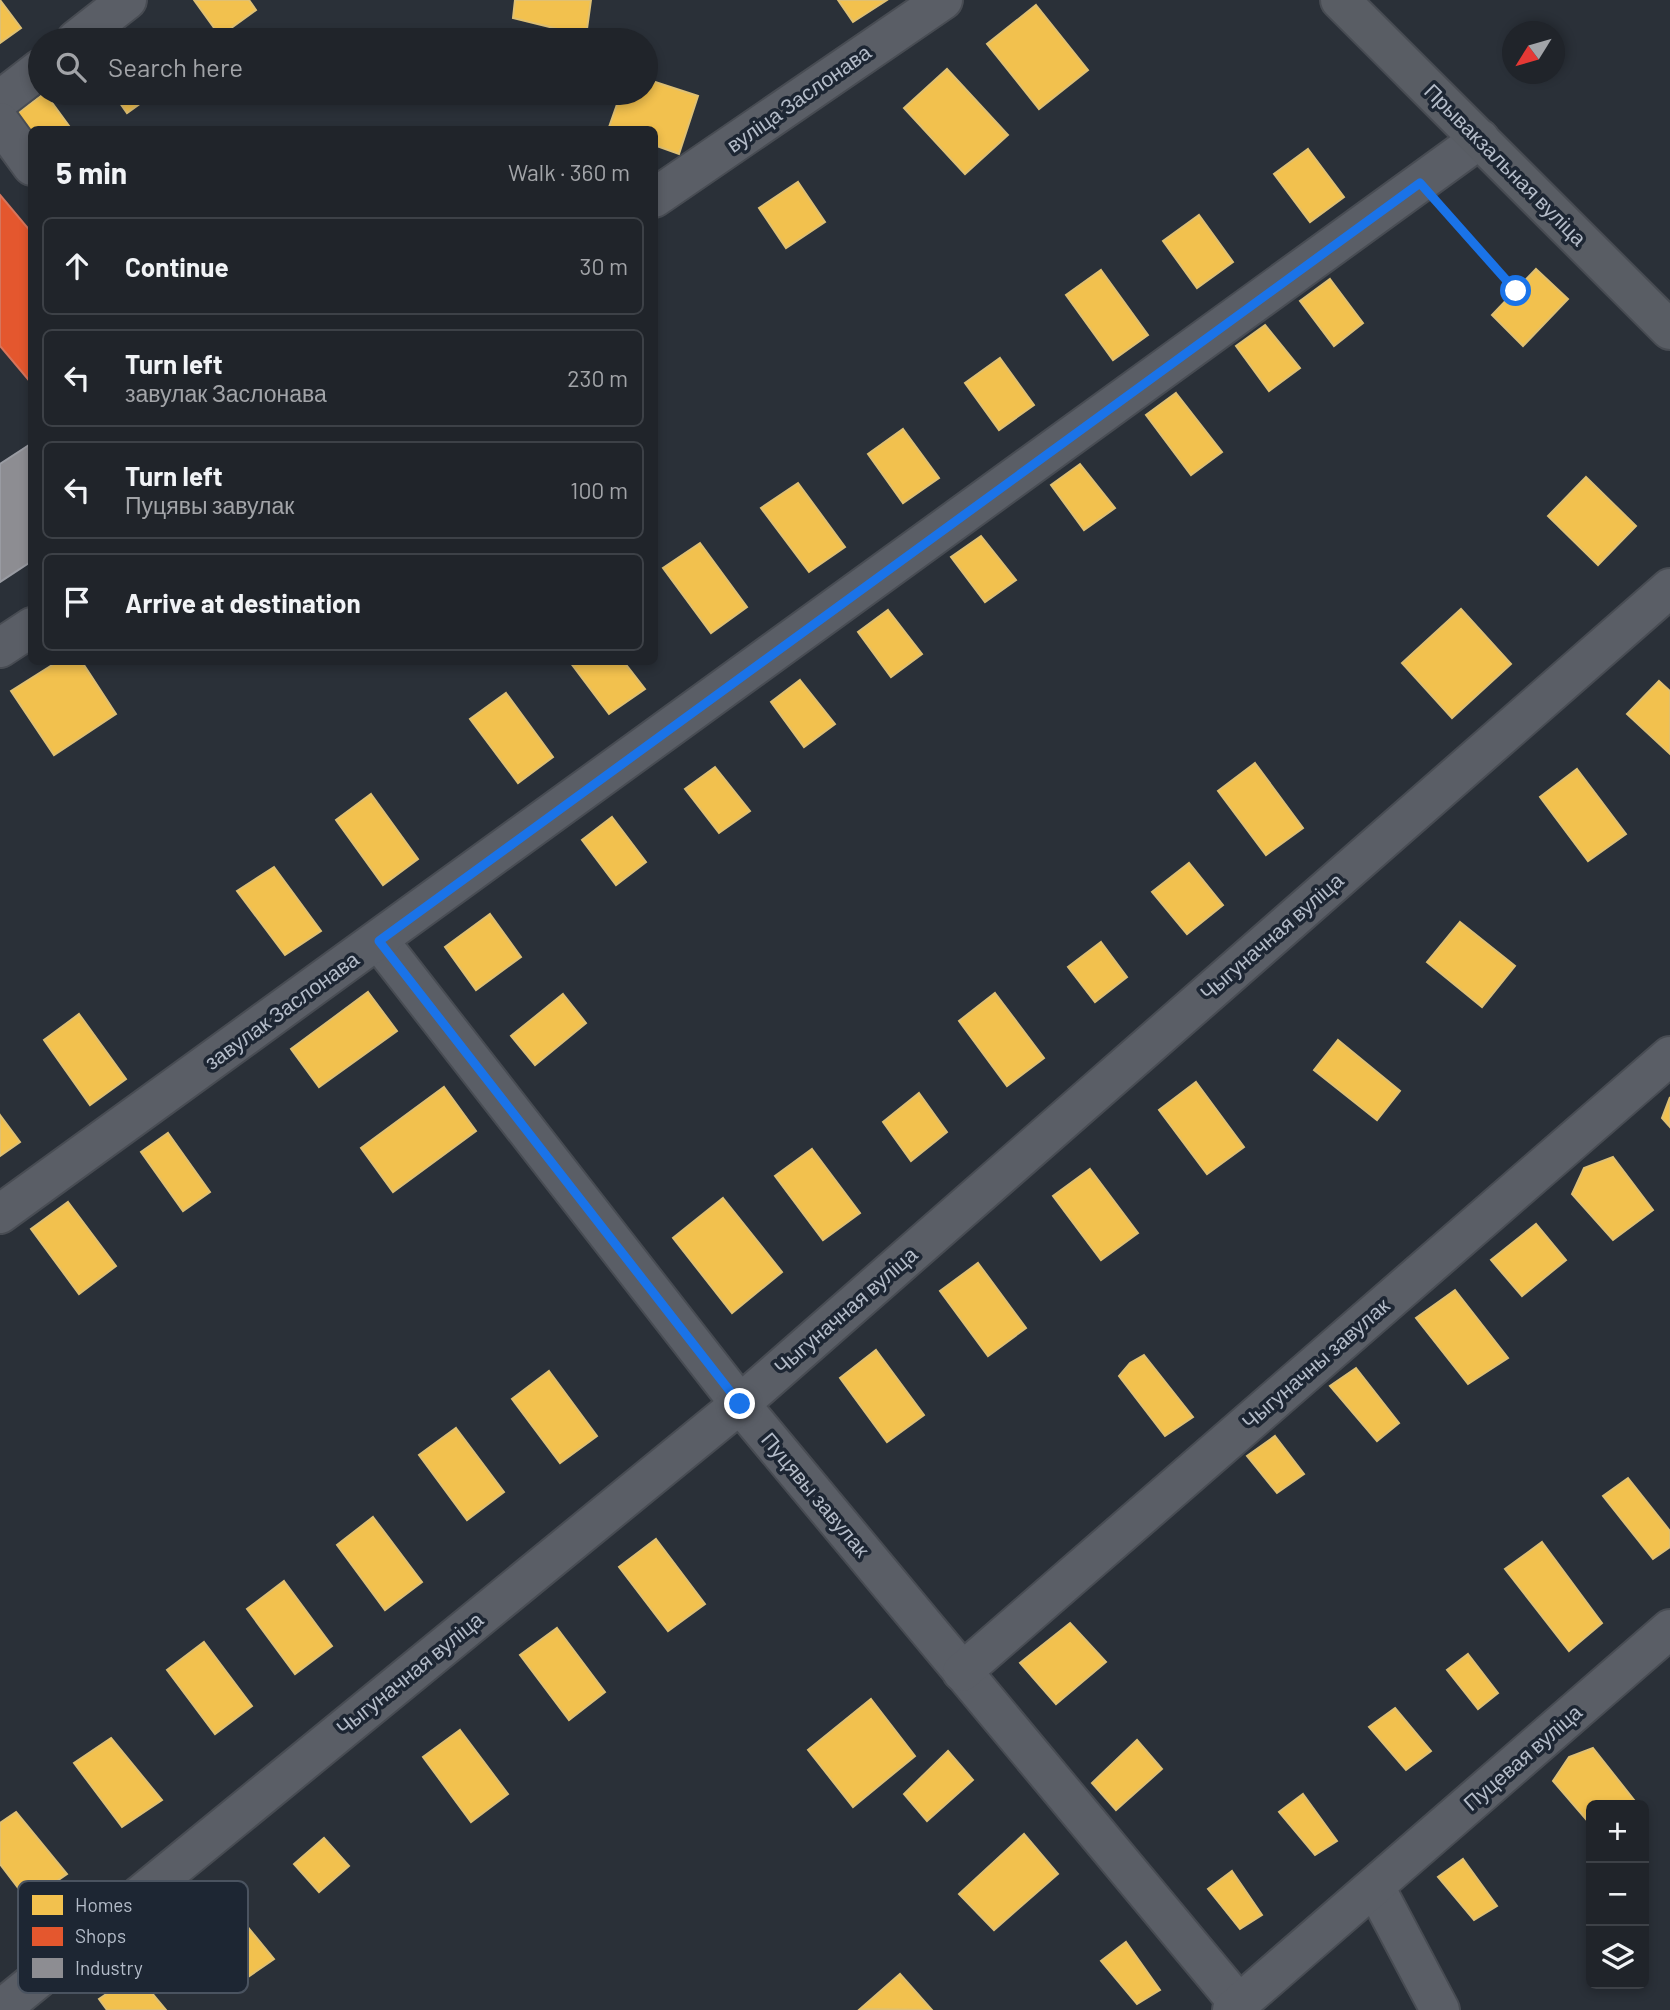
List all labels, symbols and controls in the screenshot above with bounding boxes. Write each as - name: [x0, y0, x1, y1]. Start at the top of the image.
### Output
- north arrow: [1502, 21, 1565, 84]
- search box: [28, 28, 658, 105]
- street label: вуліца Заслонава: [721, 38, 875, 157]
- icon: search: [52, 48, 90, 86]
- text: Search here: [108, 51, 243, 82]
- street label: Прывакзальная вуліца: [1420, 78, 1592, 250]
- text: 5 min: [56, 154, 127, 190]
- text: Walk · 360 m: [508, 158, 630, 186]
- icon: ahead: [58, 247, 96, 285]
- text: Continue: [125, 251, 229, 282]
- text: 30 m: [580, 252, 628, 280]
- route start: [1500, 275, 1531, 306]
- text: Turn left: [125, 348, 223, 379]
- icon: left: [58, 359, 96, 397]
- text: 230 m: [567, 364, 628, 392]
- text: завулак Заслонава: [125, 379, 327, 407]
- text: Turn left: [125, 460, 223, 491]
- icon: left: [58, 471, 96, 509]
- text: 100 m: [570, 476, 628, 504]
- text: Пуцявы завулак: [125, 491, 294, 519]
- icon: arrive: [58, 583, 96, 621]
- text: Arrive at destination: [125, 587, 361, 618]
- street label: Чыгуначная вуліца: [1194, 867, 1348, 1005]
- street label: завулак Заслонава: [199, 945, 363, 1074]
- street label: Чыгуначная вуліца: [768, 1241, 922, 1379]
- street label: Чыгуначны завулак: [1236, 1292, 1394, 1434]
- route end: [724, 1388, 755, 1419]
- street label: Пуцявы завулак: [757, 1427, 876, 1562]
- street label: Чыгуначная вуліца: [331, 1606, 488, 1740]
- street label: Пуцевая вуліца: [1458, 1698, 1587, 1815]
- map controls: [1586, 1800, 1649, 1989]
- button: +: [1586, 1800, 1649, 1863]
- button: −: [1586, 1863, 1649, 1926]
- legend: [18, 1881, 248, 1993]
- text: Homes: [75, 1893, 132, 1916]
- text: Shops: [75, 1924, 126, 1947]
- button: layers: [1586, 1926, 1649, 1989]
- text: Industry: [75, 1956, 143, 1979]

